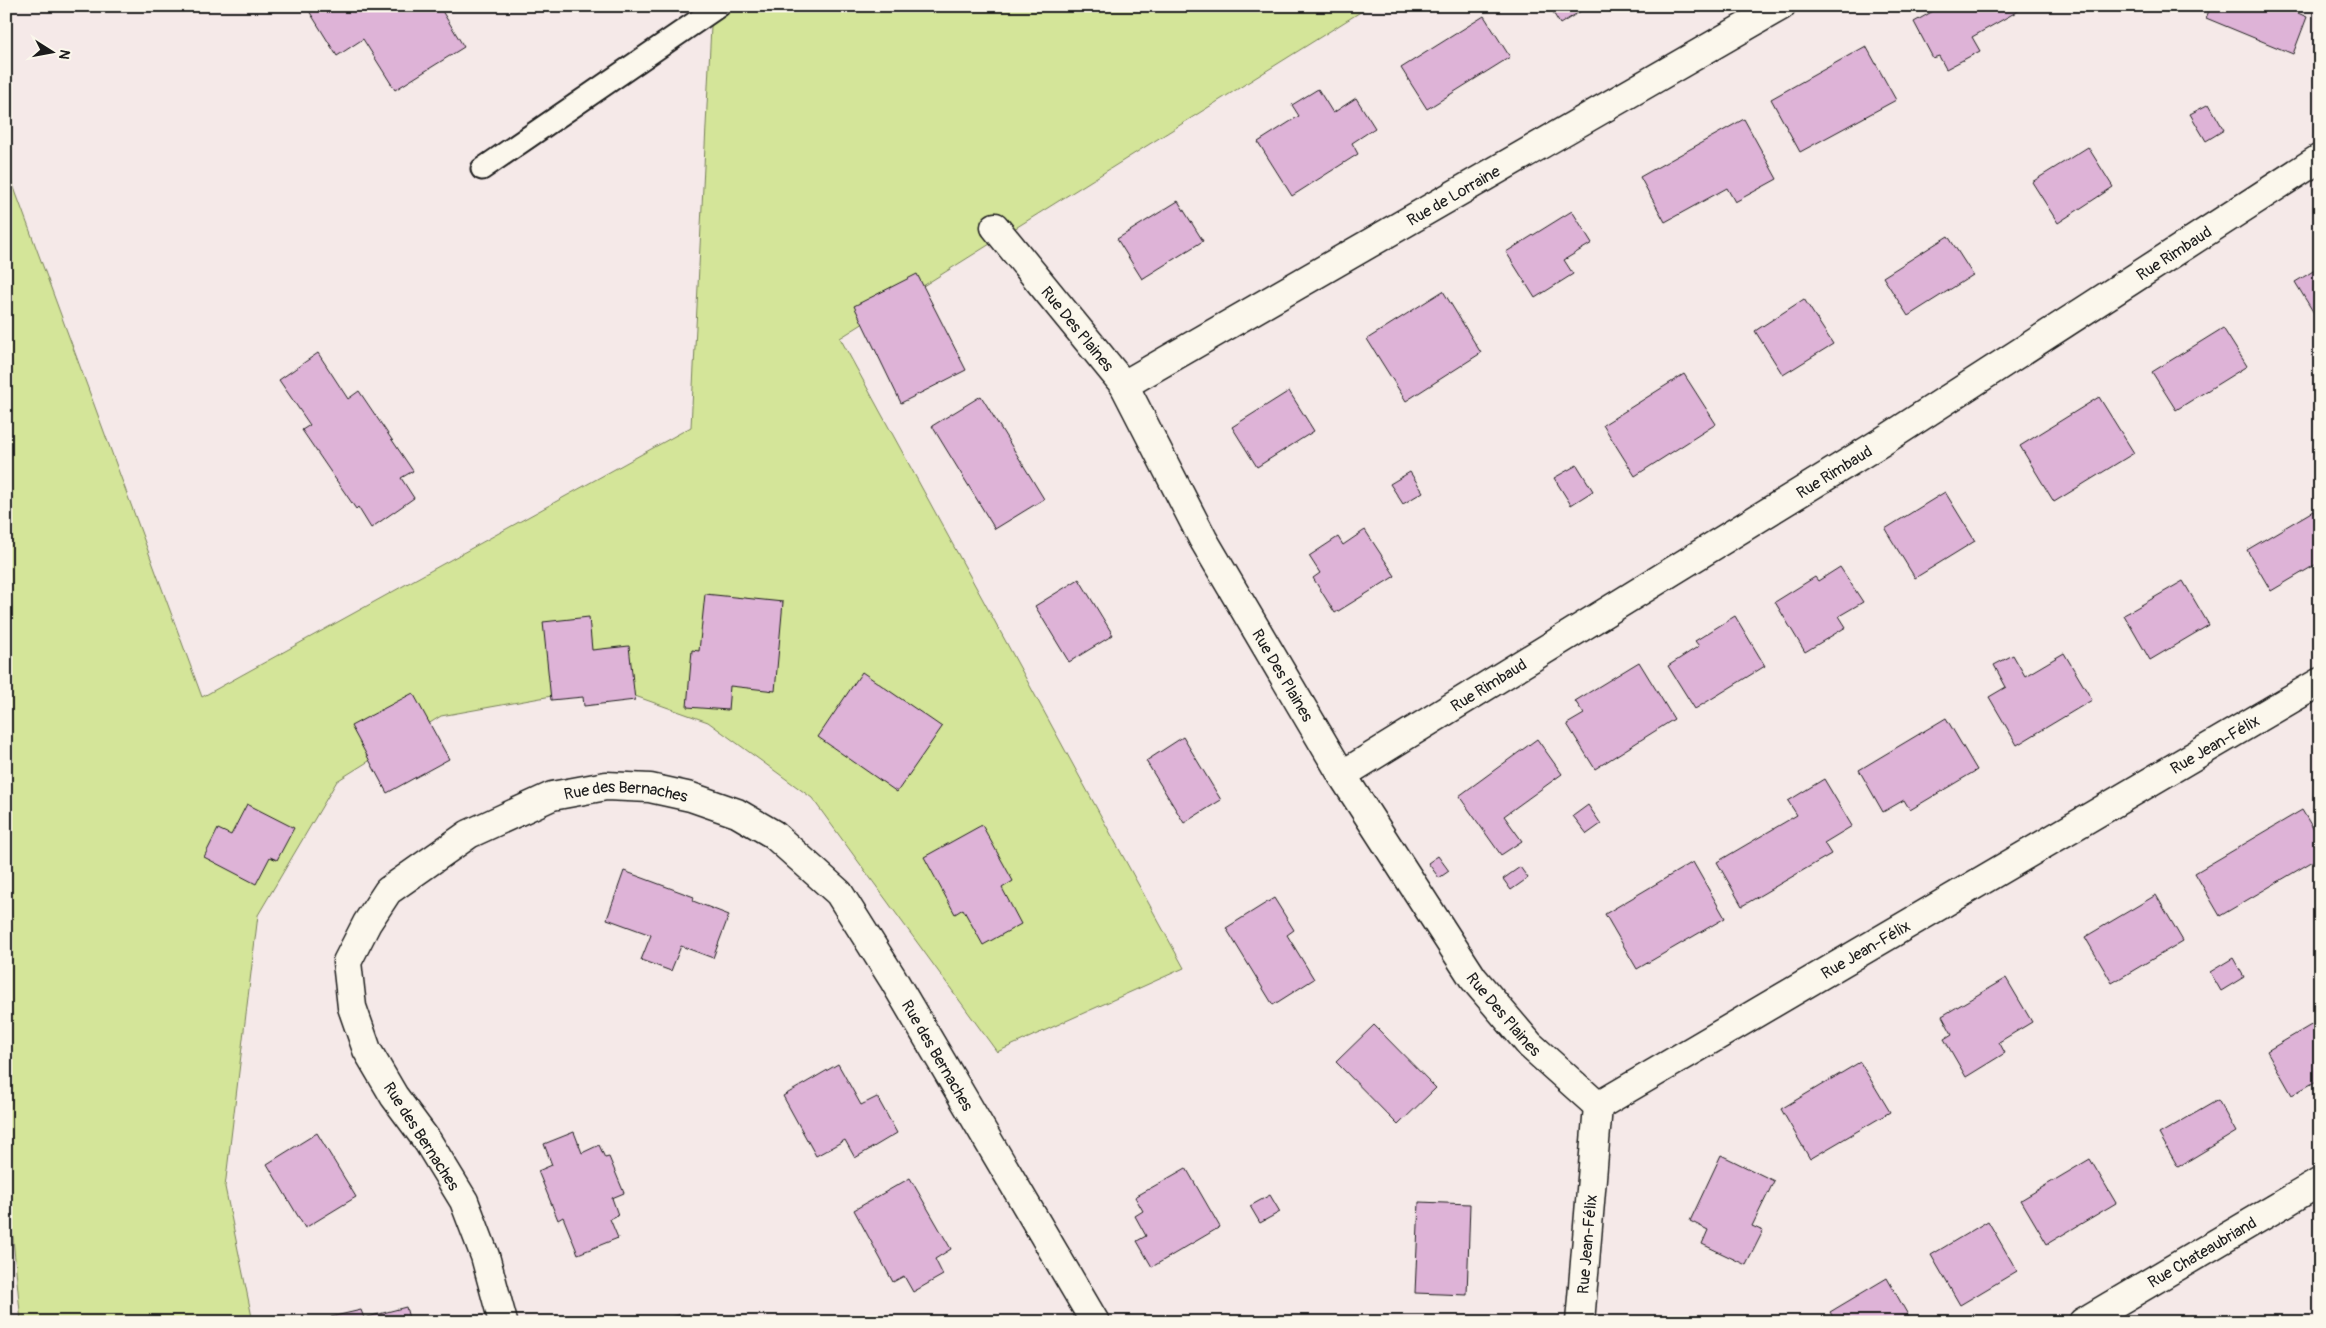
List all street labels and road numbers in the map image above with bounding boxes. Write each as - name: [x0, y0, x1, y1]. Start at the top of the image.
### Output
- street label: Rue de Lorraine: [1404, 161, 1504, 231]
- street label: Rue Rimbaud: [2133, 222, 2215, 285]
- street label: Rue Des Plaines: [1036, 282, 1118, 376]
- street label: Rue Rimbaud: [1793, 441, 1876, 503]
- street label: Rue Des Plaines: [1247, 626, 1317, 726]
- street label: Rue Rimbaud: [1447, 655, 1531, 716]
- street label: Rue Jean-Félix: [2167, 711, 2263, 779]
- street label: Rue des Bernaches: [562, 777, 689, 807]
- street label: Rue Jean-Félix: [1818, 916, 1914, 984]
- street label: Rue Des Plaines: [1461, 969, 1545, 1061]
- street label: Rue des Bernaches: [897, 997, 977, 1115]
- street label: Rue des Bernaches: [379, 1079, 464, 1194]
- street label: Rue Jean-Félix: [1573, 1194, 1602, 1295]
- street label: Rue Chateaubriand: [2144, 1213, 2260, 1293]

